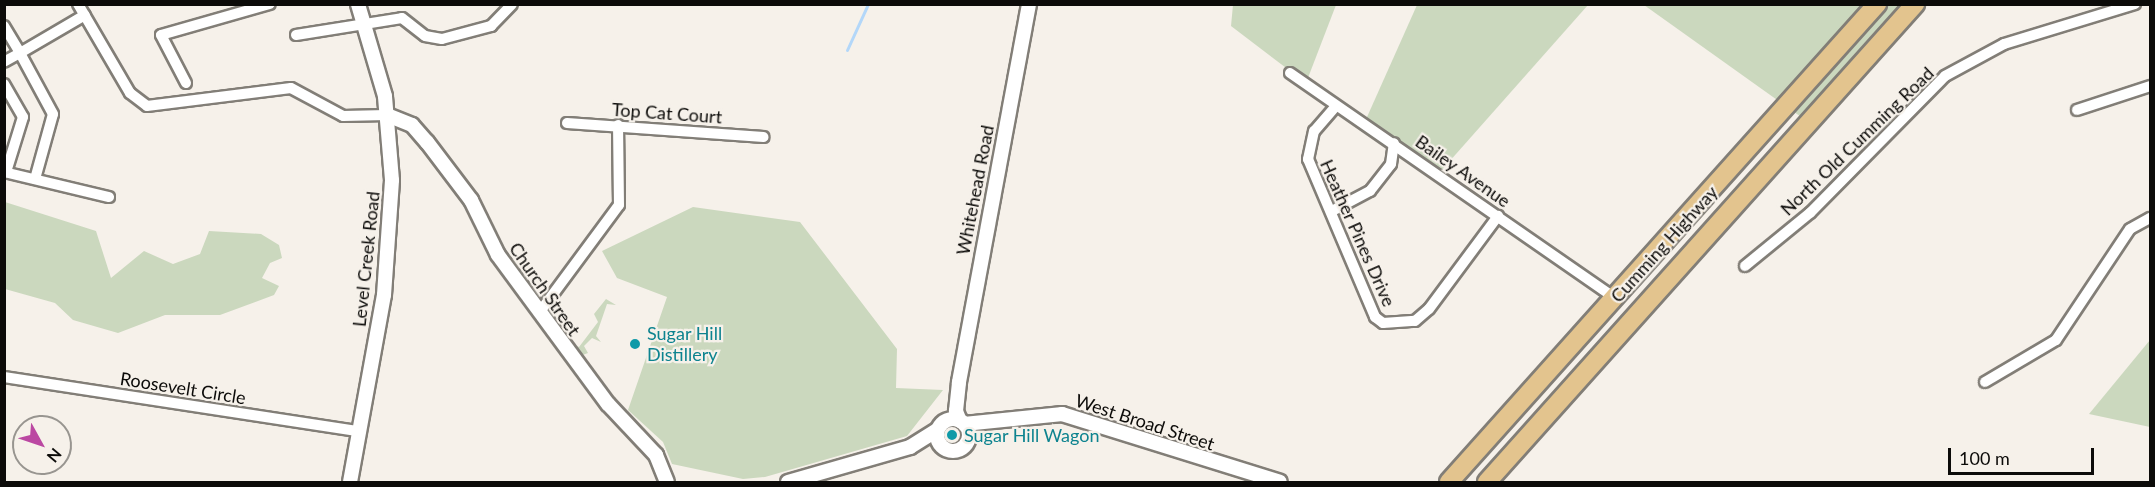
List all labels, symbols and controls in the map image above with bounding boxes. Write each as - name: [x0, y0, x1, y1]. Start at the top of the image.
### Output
- street label: North Old Cumming Road: [1776, 62, 1938, 220]
- street label: Top Cat Court: [611, 98, 723, 128]
- street label: Whitehead Road: [952, 123, 998, 257]
- street label: Bailey Avenue: [1411, 130, 1515, 212]
- street label: Heather Pines Drive: [1316, 156, 1400, 310]
- street label: Cumming Highway: [1606, 181, 1722, 307]
- street label: Level Creek Road: [348, 190, 384, 328]
- street label: Church Street: [505, 238, 585, 340]
- place label: Sugar Hill Distillery: [647, 323, 723, 366]
- marker: Sugar Hill Distillery: [628, 337, 642, 351]
- street label: Roosevelt Circle: [119, 367, 247, 409]
- street label: West Broad Street: [1073, 389, 1217, 455]
- north arrow: [12, 415, 72, 475]
- place label: Sugar Hill Wagon: [964, 424, 1100, 446]
- marker: Sugar Hill Wagon: [945, 428, 959, 442]
- scale bar: [1951, 436, 2096, 474]
- text: N: [43, 445, 66, 466]
- text: 100 m: [1959, 447, 2010, 469]

